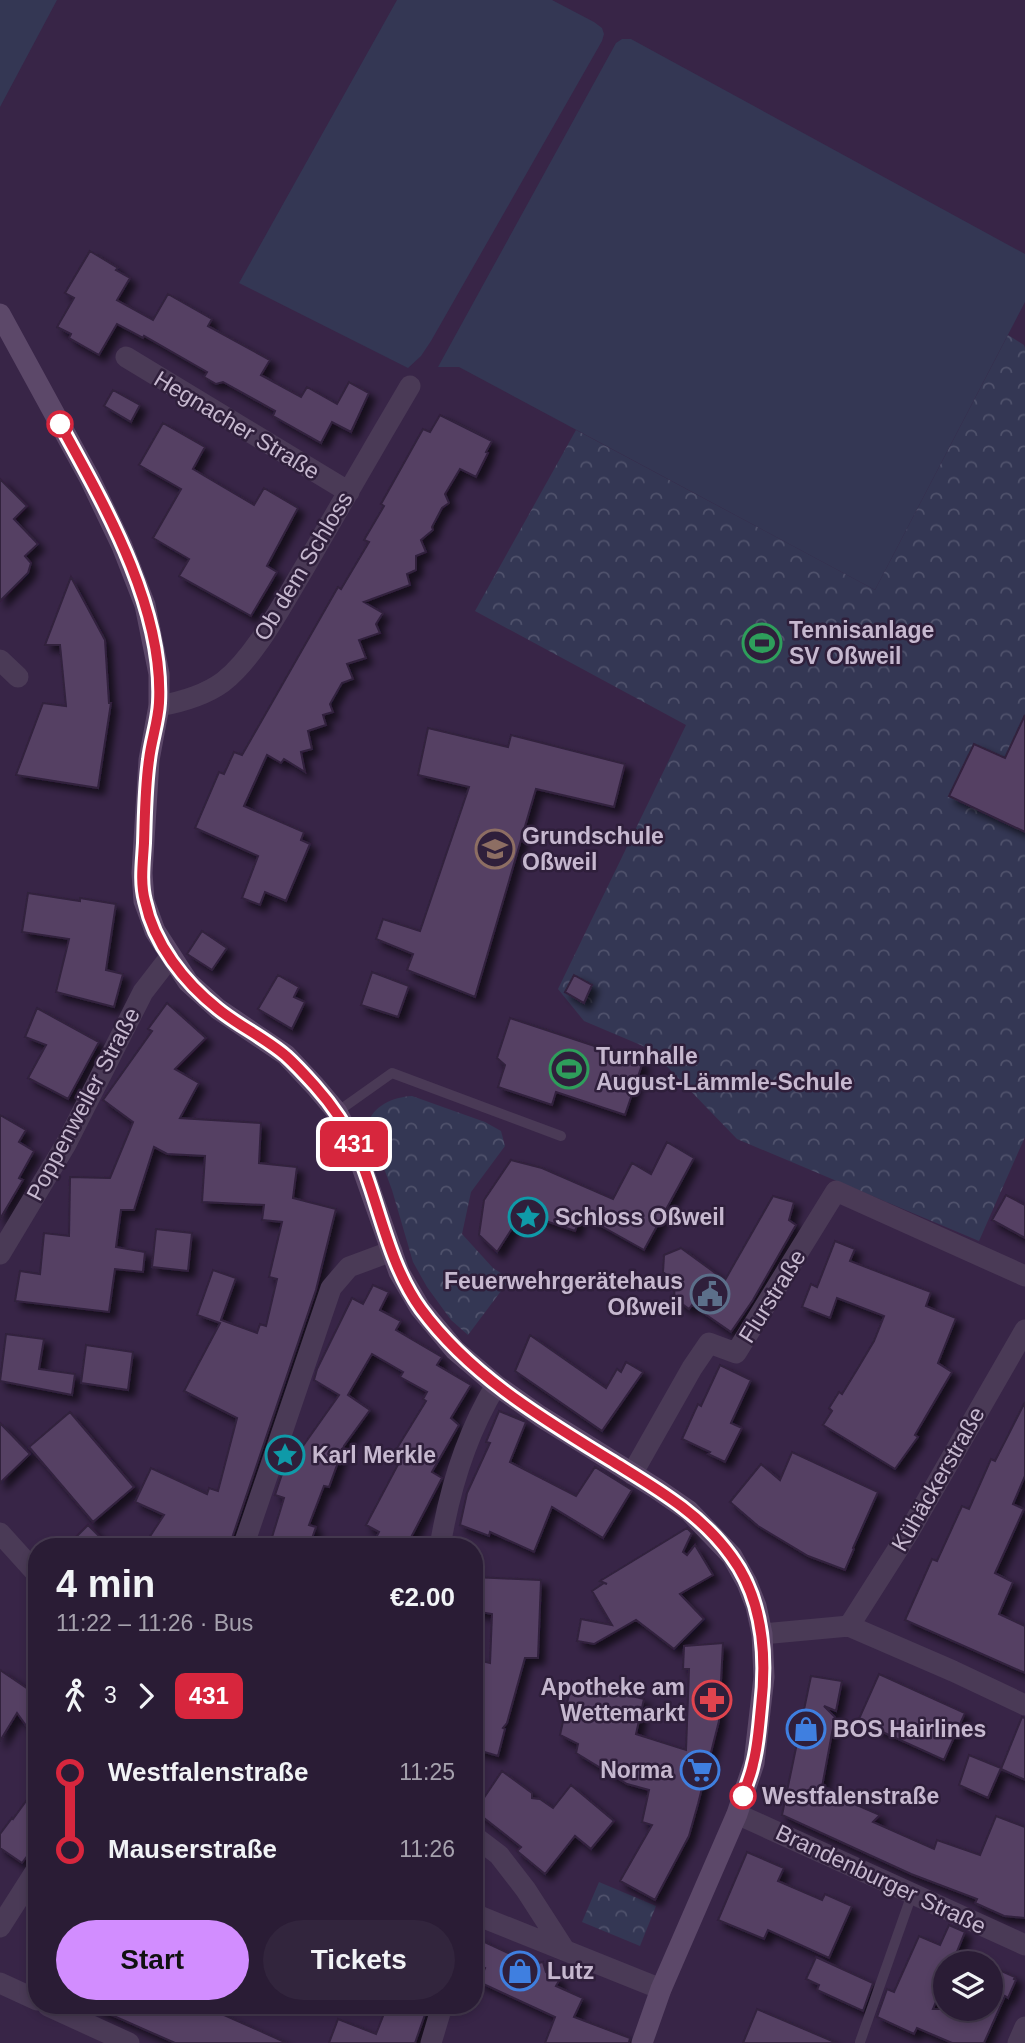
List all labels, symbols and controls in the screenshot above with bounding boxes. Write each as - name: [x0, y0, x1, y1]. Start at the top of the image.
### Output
- street label: Hegnacher Straße: [150, 365, 324, 485]
- unlabelled marker: [47, 411, 73, 437]
- street label: Ob dem Schloss: [248, 487, 358, 645]
- place label: Tennisanlage SV Oßweil: [789, 617, 934, 669]
- sports icon: Tennisanlage SV Oßweil: [741, 622, 783, 664]
- place label: Grundschule Oßweil: [522, 823, 664, 875]
- school or university icon: Grundschule Oßweil: [474, 828, 516, 870]
- street label: Poppenweiler Straße: [21, 1003, 145, 1205]
- place label: Turnhalle August-Lämmle-Schule: [596, 1043, 853, 1095]
- sports icon: Turnhalle August-Lämmle-Schule: [548, 1048, 590, 1090]
- line badge: 431: [314, 1121, 394, 1167]
- text: 431: [334, 1130, 374, 1157]
- place icon: Schloss Oßweil: [507, 1196, 549, 1238]
- place label: Schloss Oßweil: [555, 1204, 725, 1230]
- street label: Flurstraße: [733, 1245, 811, 1347]
- place label: Feuerwehrgerätehaus Oßweil: [444, 1268, 683, 1320]
- public building icon: Feuerwehrgerätehaus Oßweil: [689, 1273, 731, 1315]
- street label: Kühäckerstraße: [886, 1402, 990, 1556]
- place icon: Karl Merkle: [264, 1434, 306, 1476]
- place label: Karl Merkle: [312, 1442, 436, 1468]
- text: 4 min: [56, 1563, 155, 1605]
- text: €2.00: [390, 1582, 455, 1612]
- text: 11:22 – 11:26 · Bus: [56, 1610, 253, 1636]
- place label: Apotheke am Wettemarkt: [541, 1674, 685, 1726]
- icon: walk: [56, 1677, 94, 1715]
- icon: forward: [127, 1677, 165, 1715]
- pharmacy icon: Apotheke am Wettemarkt: [691, 1679, 733, 1721]
- text: 3: [104, 1682, 117, 1708]
- text: 431: [189, 1682, 229, 1709]
- shop icon: BOS Hairlines: [785, 1708, 827, 1750]
- place label: BOS Hairlines: [833, 1716, 986, 1742]
- supermarket icon: Norma: [679, 1749, 721, 1791]
- text: Westfalenstraße: [108, 1757, 308, 1787]
- place label: Norma: [600, 1757, 673, 1783]
- text: 11:25: [399, 1759, 455, 1785]
- marker: Westfalenstraße: [730, 1783, 756, 1809]
- place label: Westfalenstraße: [762, 1783, 939, 1809]
- street label: Brandenburger Straße: [772, 1819, 990, 1939]
- text: Mauserstraße: [108, 1834, 277, 1864]
- text: 11:26: [399, 1836, 455, 1862]
- button: Start: [56, 1920, 249, 2000]
- button: Tickets: [263, 1920, 455, 2000]
- shop icon: Lutz: [499, 1950, 541, 1992]
- map controls: [933, 1951, 1003, 2021]
- button: layers: [933, 1951, 1003, 2021]
- place label: Lutz: [547, 1958, 594, 1984]

